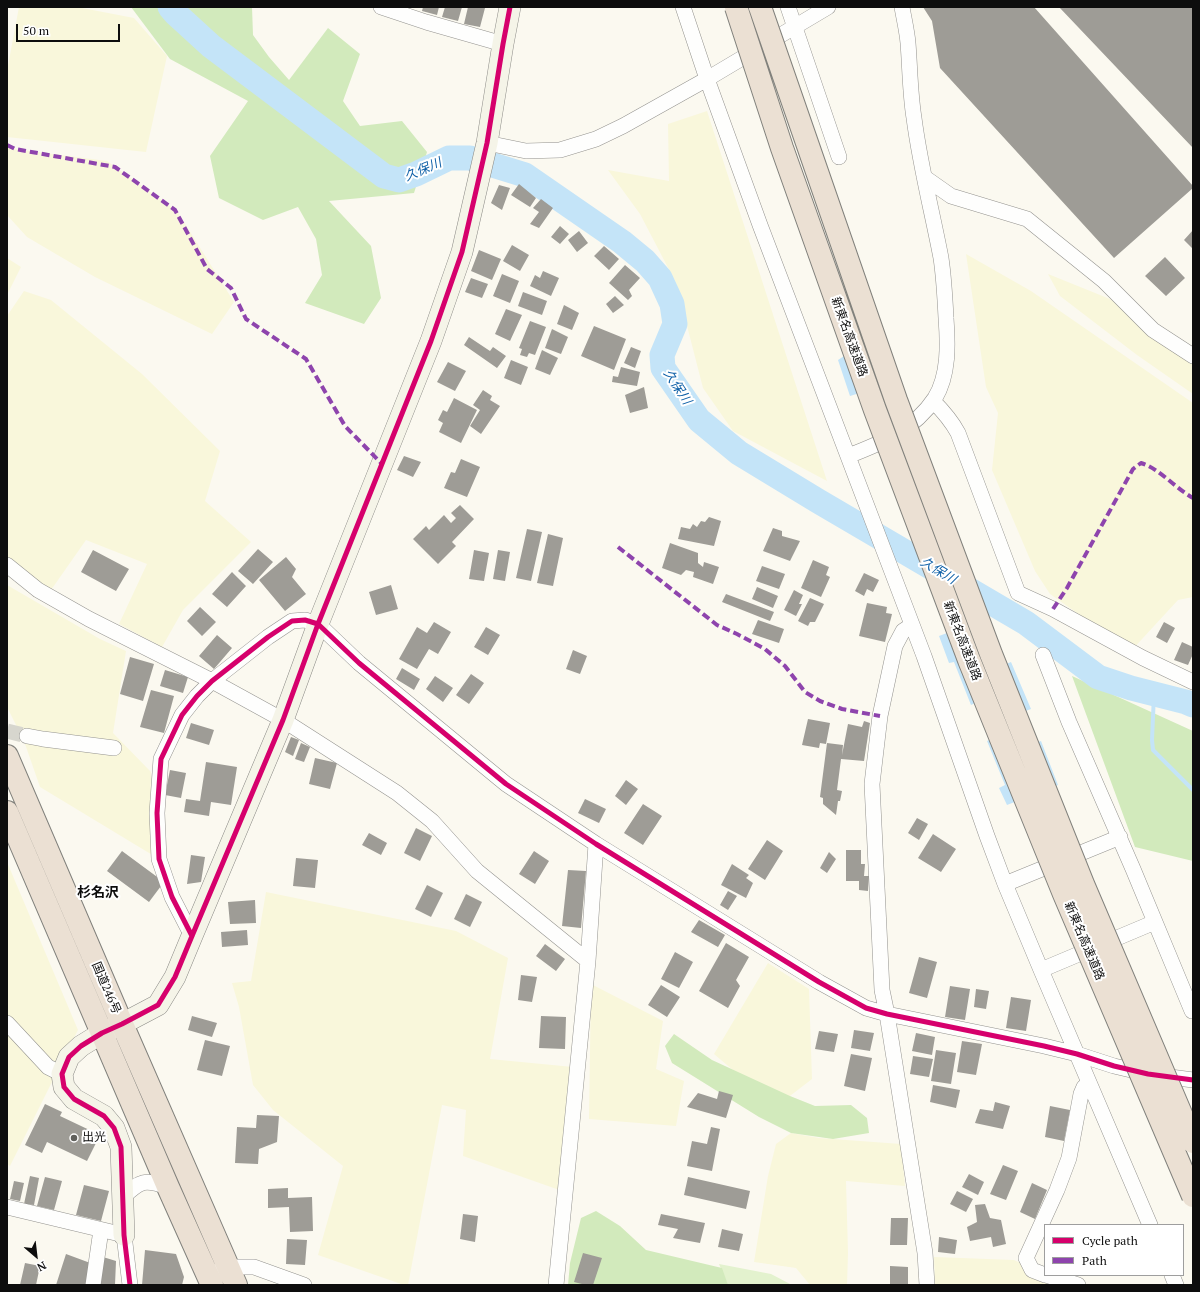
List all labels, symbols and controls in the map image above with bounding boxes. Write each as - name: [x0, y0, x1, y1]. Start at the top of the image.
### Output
- scale bar: [18, 16, 122, 42]
- text: 50 m: [23, 23, 49, 38]
- water label: 久保川: [402, 155, 444, 185]
- street label: 新東名高速道路: [828, 295, 870, 379]
- water label: 久保川: [660, 366, 694, 408]
- water label: 久保川: [917, 554, 959, 588]
- street label: 新東名高速道路: [940, 599, 984, 683]
- district label: 杉名沢: [77, 885, 119, 901]
- street label: 新東名高速道路: [1061, 900, 1107, 982]
- street label: 国道246号: [89, 960, 123, 1016]
- place label: 出光: [82, 1131, 106, 1145]
- marker: 出光: [69, 1133, 79, 1143]
- legend: [1044, 1224, 1184, 1276]
- text: Cycle path: [1082, 1233, 1138, 1248]
- north arrow: [16, 1236, 56, 1276]
- text: Path: [1082, 1253, 1107, 1268]
- text: N: [35, 1258, 49, 1275]

